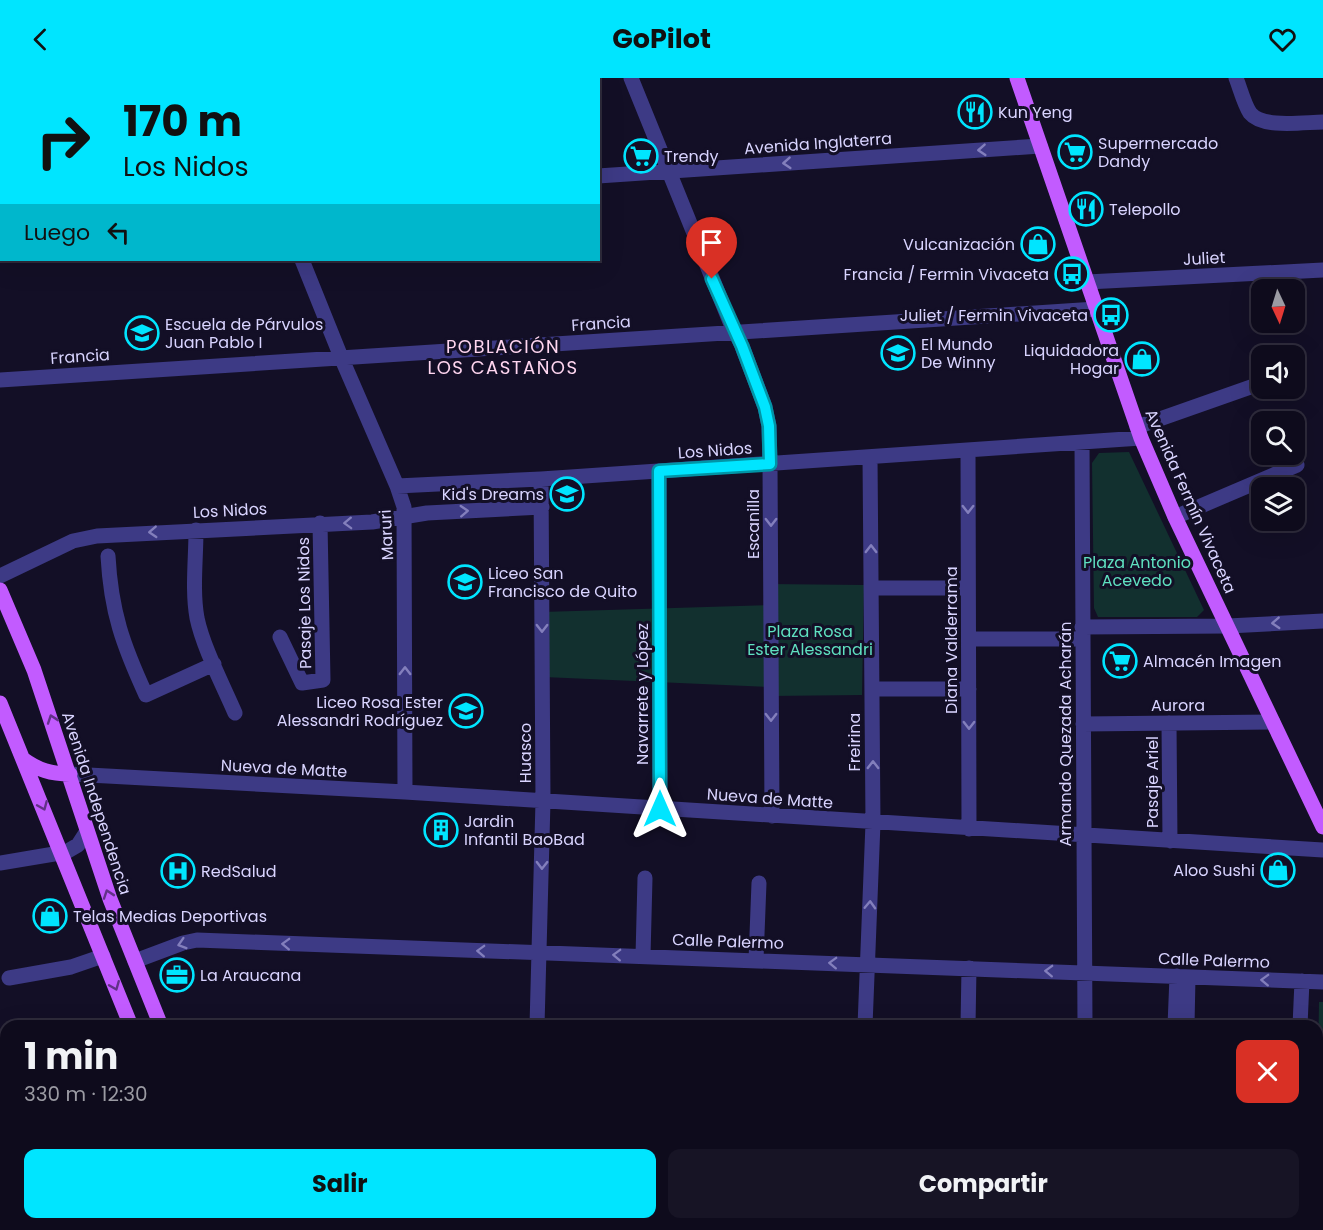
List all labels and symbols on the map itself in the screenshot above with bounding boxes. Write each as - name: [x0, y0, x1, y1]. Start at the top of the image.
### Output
- restaurant icon: Kun Yeng: [957, 94, 993, 130]
- place label: Kun Yeng: [998, 101, 1073, 124]
- street label: Avenida Inglaterra: [743, 127, 893, 160]
- place label: Supermercado Dandy: [1098, 132, 1218, 173]
- supermarket icon: Supermercado Dandy: [1057, 134, 1093, 170]
- supermarket icon: Trendy: [623, 138, 659, 174]
- one-way arrow: [977, 143, 986, 156]
- place label: Trendy: [664, 145, 719, 168]
- one-way arrow: [783, 157, 792, 170]
- restaurant icon: Telepollo: [1068, 191, 1104, 227]
- place label: Telepollo: [1109, 198, 1181, 221]
- pin: [686, 217, 737, 279]
- shop icon: Vulcanización: [1020, 226, 1056, 262]
- place label: Vulcanización: [903, 233, 1015, 256]
- street label: Juliet: [1182, 246, 1226, 271]
- bus stop icon: Francia / Fermin Vivaceta: [1054, 256, 1090, 292]
- place label: Francia / Fermin Vivaceta: [844, 263, 1049, 286]
- north arrow: [1251, 279, 1305, 333]
- bus stop icon: Juliet / Fermin Vivaceta: [1093, 297, 1129, 333]
- place label: Juliet / Fermin Vivaceta: [900, 304, 1088, 327]
- street label: Francia: [571, 310, 632, 337]
- place label: Escuela de Párvulos Juan Pablo I: [165, 313, 323, 354]
- school or university icon: Escuela de Párvulos Juan Pablo I: [124, 315, 160, 351]
- place label: El Mundo De Winny: [921, 333, 996, 374]
- district label: POBLACIÓN LOS CASTAÑOS: [427, 334, 579, 380]
- school or university icon: El Mundo De Winny: [880, 335, 916, 371]
- place label: Liquidadora Hogar: [1024, 339, 1119, 380]
- shop icon: Liquidadora Hogar: [1124, 341, 1160, 377]
- street label: Francia: [50, 343, 111, 370]
- street label: Avenida Fermín Vivaceta: [1139, 405, 1242, 597]
- street label: Los Nidos: [677, 436, 753, 465]
- school or university icon: Kid's Dreams: [549, 476, 585, 512]
- place label: Kid's Dreams: [442, 483, 544, 506]
- street label: Escanilla: [742, 489, 765, 559]
- street label: Los Nidos: [192, 497, 268, 524]
- one-way arrow: [962, 504, 974, 513]
- one-way arrow: [459, 505, 468, 518]
- street label: Maruri: [374, 509, 399, 561]
- one-way arrow: [343, 516, 352, 529]
- one-way arrow: [765, 518, 777, 527]
- one-way arrow: [148, 526, 157, 539]
- street label: Pasaje Los Nidos: [292, 537, 317, 669]
- one-way arrow: [865, 544, 877, 553]
- park label: Plaza Antonio Acevedo: [1083, 551, 1191, 592]
- place label: Liceo San Francisco de Quito: [488, 562, 637, 603]
- school or university icon: Liceo San Francisco de Quito: [447, 564, 483, 600]
- street label: Diana Valderrama: [940, 566, 963, 714]
- one-way arrow: [1271, 617, 1280, 630]
- park label: Plaza Rosa Ester Alessandri: [747, 620, 873, 661]
- street label: Armando Quezada Acharán: [1054, 622, 1077, 846]
- street label: Navarrete y López: [631, 623, 654, 765]
- one-way arrow: [536, 624, 548, 633]
- supermarket icon: Almacén Imagen: [1102, 643, 1138, 679]
- place label: Almacén Imagen: [1143, 650, 1281, 673]
- one-way arrow: [399, 666, 411, 675]
- place label: Liceo Rosa Ester Alessandri Rodríguez: [277, 691, 443, 732]
- school or university icon: Liceo Rosa Ester Alessandri Rodríguez: [448, 693, 484, 729]
- street label: Aurora: [1151, 694, 1205, 717]
- street label: Avenida Independencia: [56, 709, 137, 898]
- one-way arrow: [765, 713, 777, 722]
- street label: Freirina: [843, 713, 866, 771]
- one-way arrow: [46, 714, 59, 725]
- one-way arrow: [963, 720, 975, 729]
- street label: Huasco: [514, 723, 537, 783]
- street label: Pasaje Ariel: [1141, 736, 1164, 828]
- street label: Nueva de Matte: [220, 754, 348, 783]
- one-way arrow: [866, 760, 879, 769]
- position arrow: [628, 777, 692, 841]
- street label: Nueva de Matte: [706, 783, 834, 814]
- one-way arrow: [36, 800, 48, 811]
- place label: Jardin Infantil BaoBad: [464, 810, 585, 851]
- building icon: Jardin Infantil BaoBad: [423, 812, 459, 848]
- shop icon: Aloo Sushi: [1260, 852, 1296, 888]
- hospital icon: RedSalud: [160, 853, 196, 889]
- place label: Aloo Sushi: [1173, 859, 1255, 882]
- place label: RedSalud: [201, 860, 277, 883]
- one-way arrow: [536, 861, 548, 870]
- one-way arrow: [102, 889, 115, 900]
- shop icon: Telas Medias Deportivas: [32, 898, 68, 934]
- one-way arrow: [863, 900, 876, 909]
- place label: Telas Medias Deportivas: [73, 905, 267, 928]
- street label: Calle Palermo: [672, 928, 784, 955]
- one-way arrow: [177, 937, 188, 949]
- one-way arrow: [282, 937, 291, 950]
- one-way arrow: [477, 944, 486, 957]
- street label: Calle Palermo: [1158, 947, 1270, 974]
- one-way arrow: [612, 949, 621, 962]
- office icon: La Araucana: [159, 957, 195, 993]
- one-way arrow: [828, 957, 837, 969]
- place label: La Araucana: [200, 964, 301, 987]
- one-way arrow: [1044, 964, 1053, 977]
- one-way arrow: [1260, 973, 1269, 986]
- one-way arrow: [108, 979, 120, 990]

